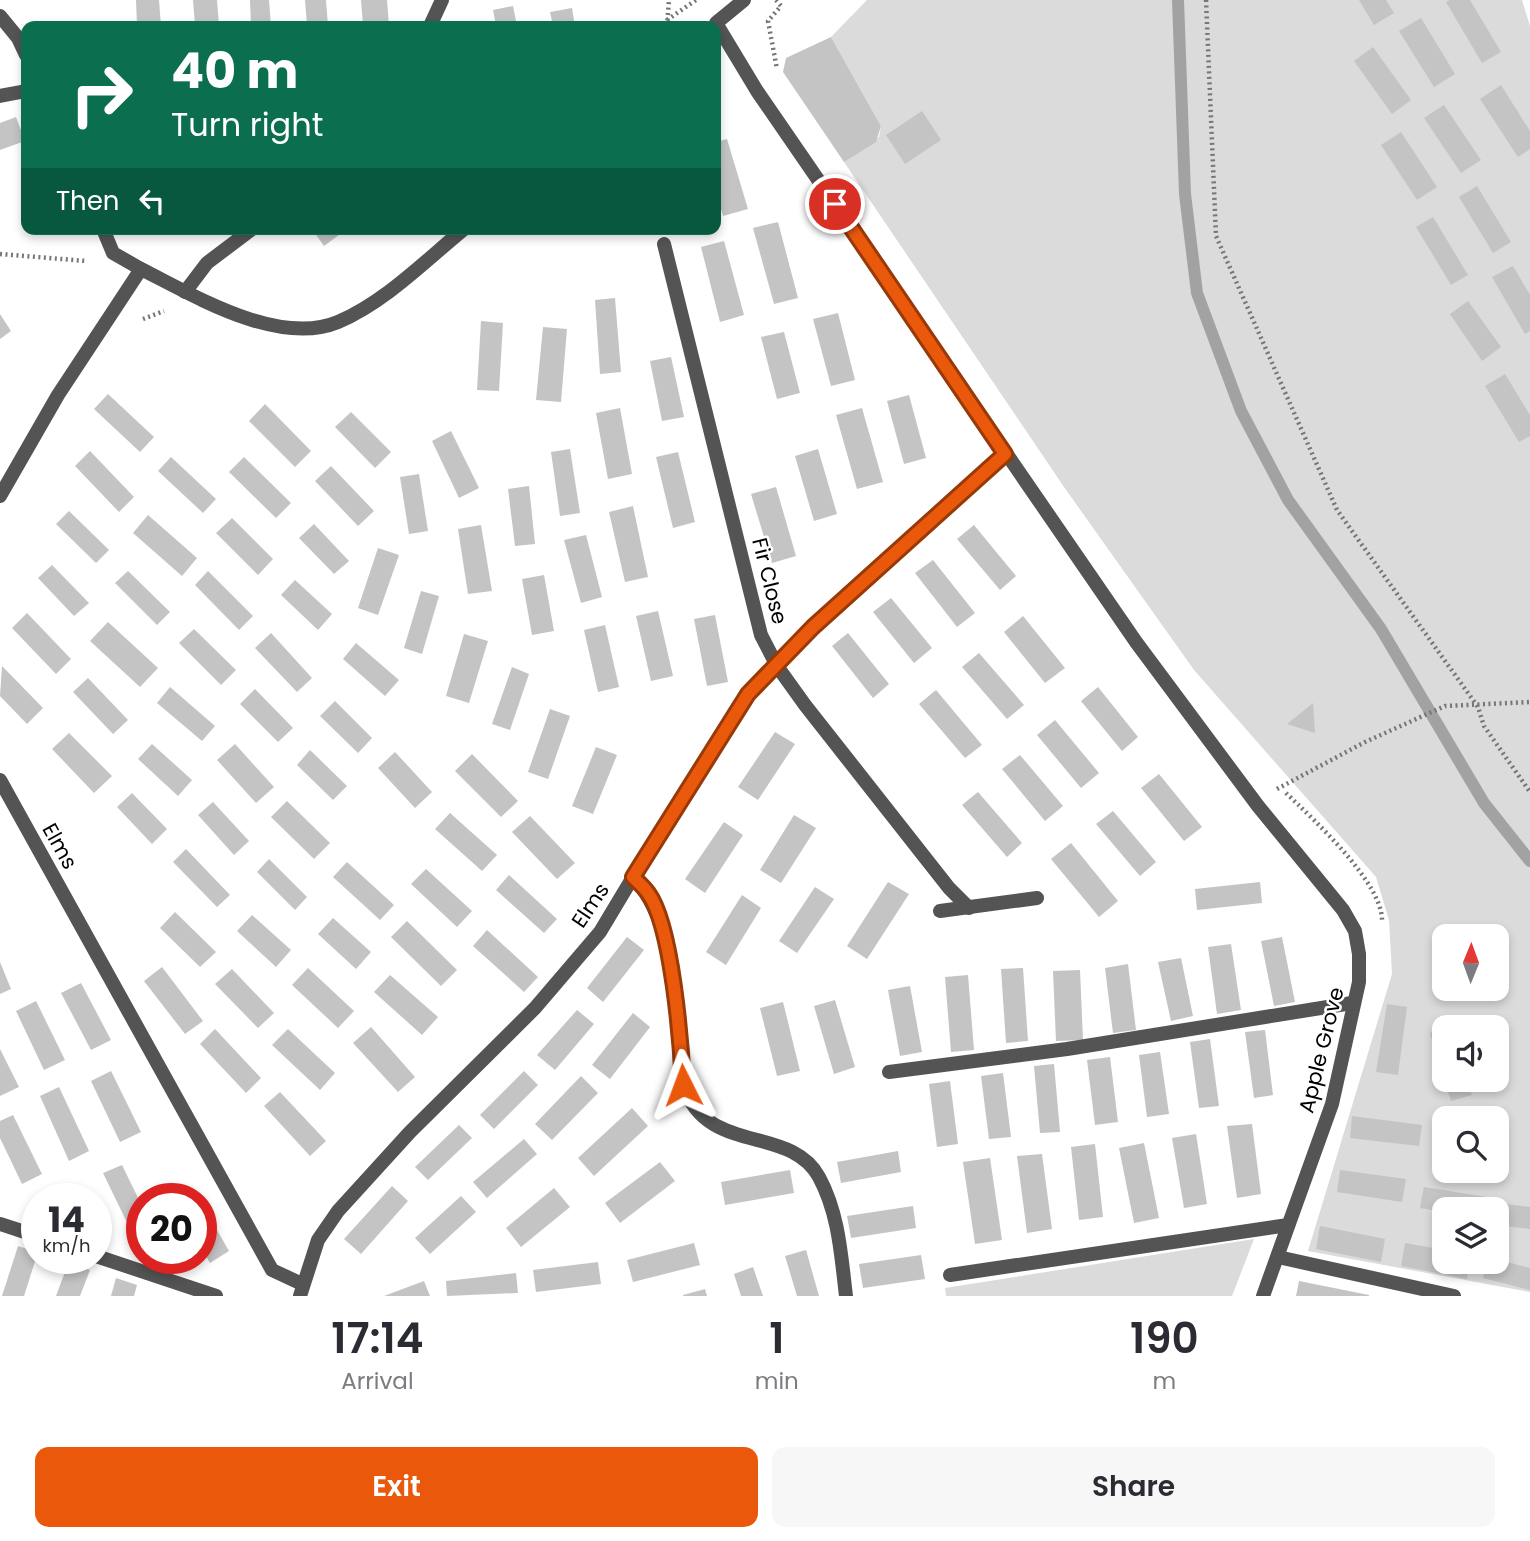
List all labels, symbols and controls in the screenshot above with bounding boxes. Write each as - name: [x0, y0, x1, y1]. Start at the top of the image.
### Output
- text: 40 m: [171, 37, 298, 105]
- icon: right: [56, 49, 147, 140]
- text: Turn right: [171, 102, 323, 147]
- pin: [805, 174, 865, 234]
- icon: left: [133, 182, 171, 220]
- text: Then: [56, 183, 119, 219]
- icon: arrive: [816, 185, 854, 223]
- street label: Fir Close: [745, 535, 795, 627]
- street label: Elms: [36, 818, 84, 874]
- street label: Elms: [564, 877, 616, 933]
- north arrow: [1432, 924, 1508, 1001]
- map controls: [1432, 924, 1509, 1274]
- street label: Apple Grove: [1291, 984, 1351, 1116]
- button: sound: [1432, 1015, 1509, 1092]
- position arrow: [646, 1048, 720, 1122]
- button: search: [1432, 1106, 1509, 1183]
- speed limit sign: 20: [126, 1183, 217, 1274]
- text: 14: [48, 1195, 85, 1244]
- button: layers: [1432, 1197, 1509, 1274]
- text: km/h: [43, 1233, 90, 1258]
- text: 17:14: [331, 1309, 423, 1368]
- text: 1: [769, 1309, 784, 1368]
- text: 190: [1130, 1309, 1199, 1368]
- text: Arrival: [341, 1365, 414, 1397]
- text: min: [755, 1365, 799, 1397]
- text: m: [1153, 1365, 1176, 1397]
- button: Exit: [35, 1447, 758, 1527]
- button: Share: [772, 1447, 1495, 1527]

